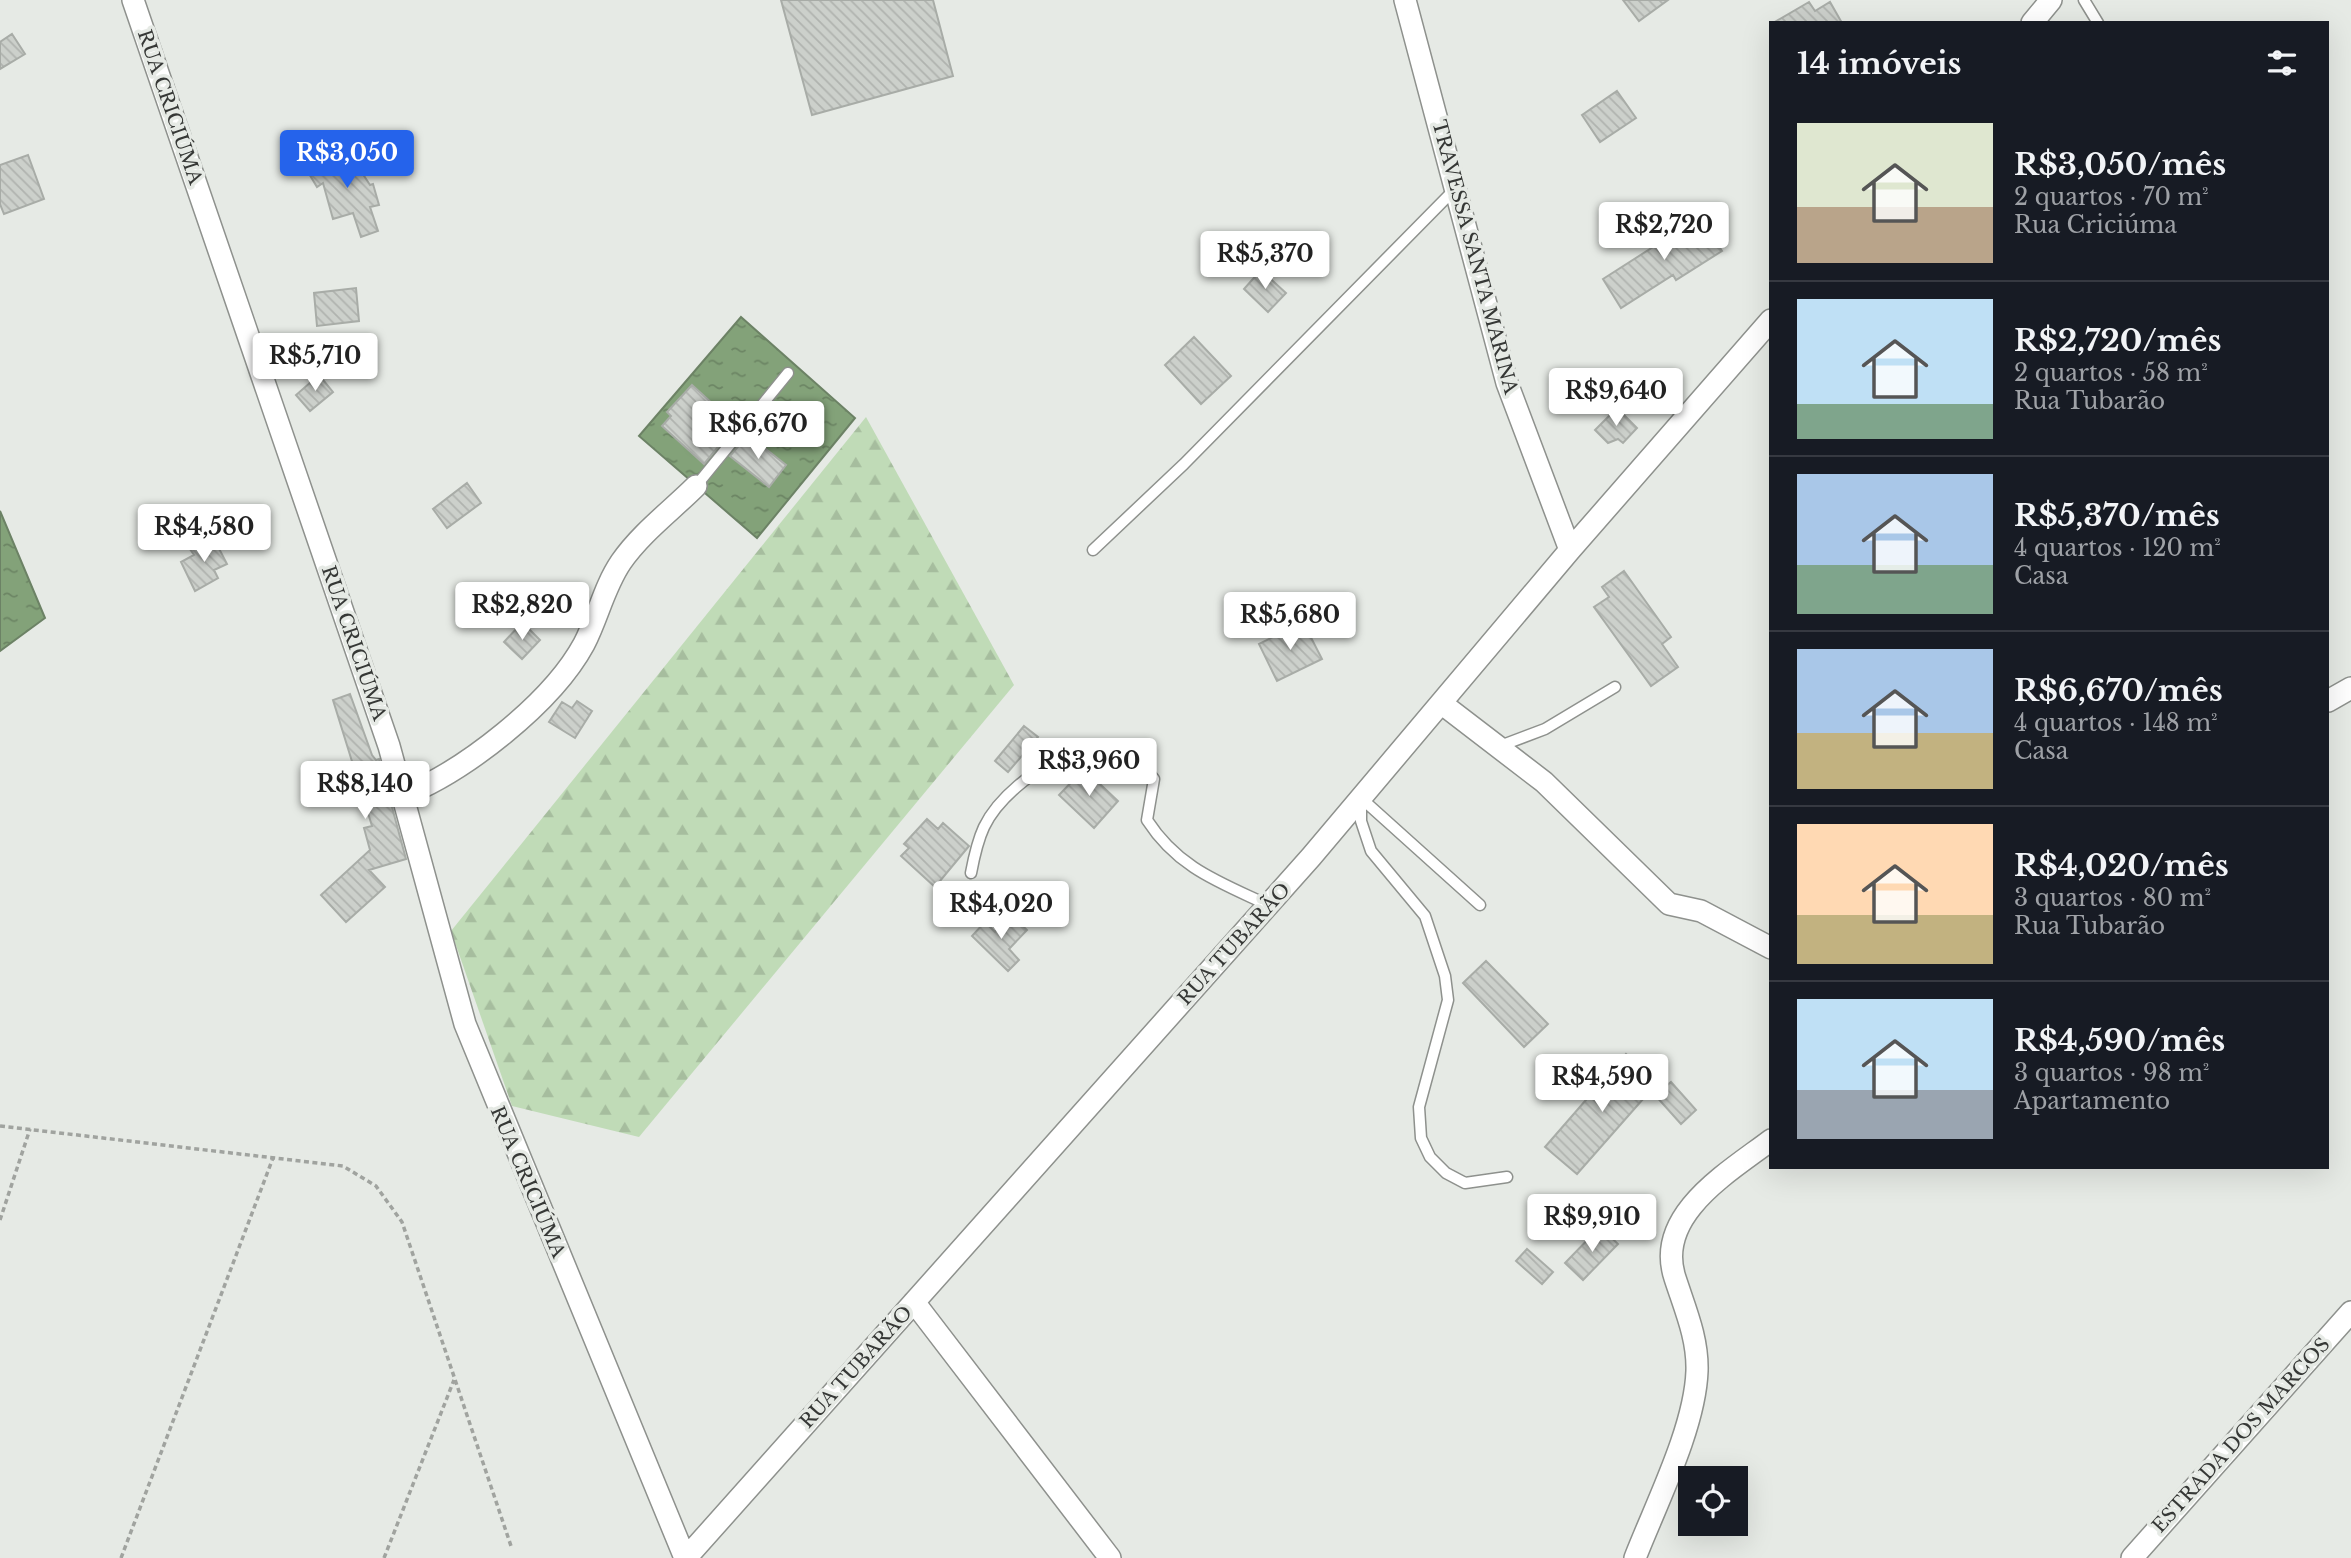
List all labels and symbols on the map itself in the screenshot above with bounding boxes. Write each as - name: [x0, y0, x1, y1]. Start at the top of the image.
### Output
- street label: RUA CRICIÚMA: [133, 27, 207, 188]
- street label: TRAVESSA SANTA MARINA: [1427, 118, 1523, 397]
- pin: R$3,050: [282, 130, 412, 190]
- pin: R$2,720: [1599, 202, 1729, 262]
- pin: R$5,370: [1200, 232, 1330, 291]
- pin: R$5,710: [250, 334, 380, 393]
- pin: R$9,640: [1551, 368, 1681, 428]
- pin: R$6,670: [693, 402, 823, 461]
- pin: R$4,580: [139, 504, 269, 564]
- street label: RUA CRICIÚMA: [317, 563, 391, 724]
- pin: R$2,820: [457, 582, 587, 642]
- pin: R$5,680: [1225, 592, 1355, 652]
- pin: R$3,960: [1024, 738, 1154, 798]
- pin: R$8,140: [300, 762, 430, 821]
- street label: RUA TUBARÃO: [1172, 877, 1295, 1010]
- pin: R$4,020: [936, 881, 1066, 941]
- pin: R$4,590: [1537, 1054, 1667, 1114]
- street label: RUA CRICIÚMA: [486, 1103, 570, 1261]
- pin: R$9,910: [1527, 1194, 1657, 1254]
- street label: RUA TUBARÃO: [794, 1300, 917, 1433]
- street label: ESTRADA DOS MARCOS: [2147, 1333, 2335, 1537]

